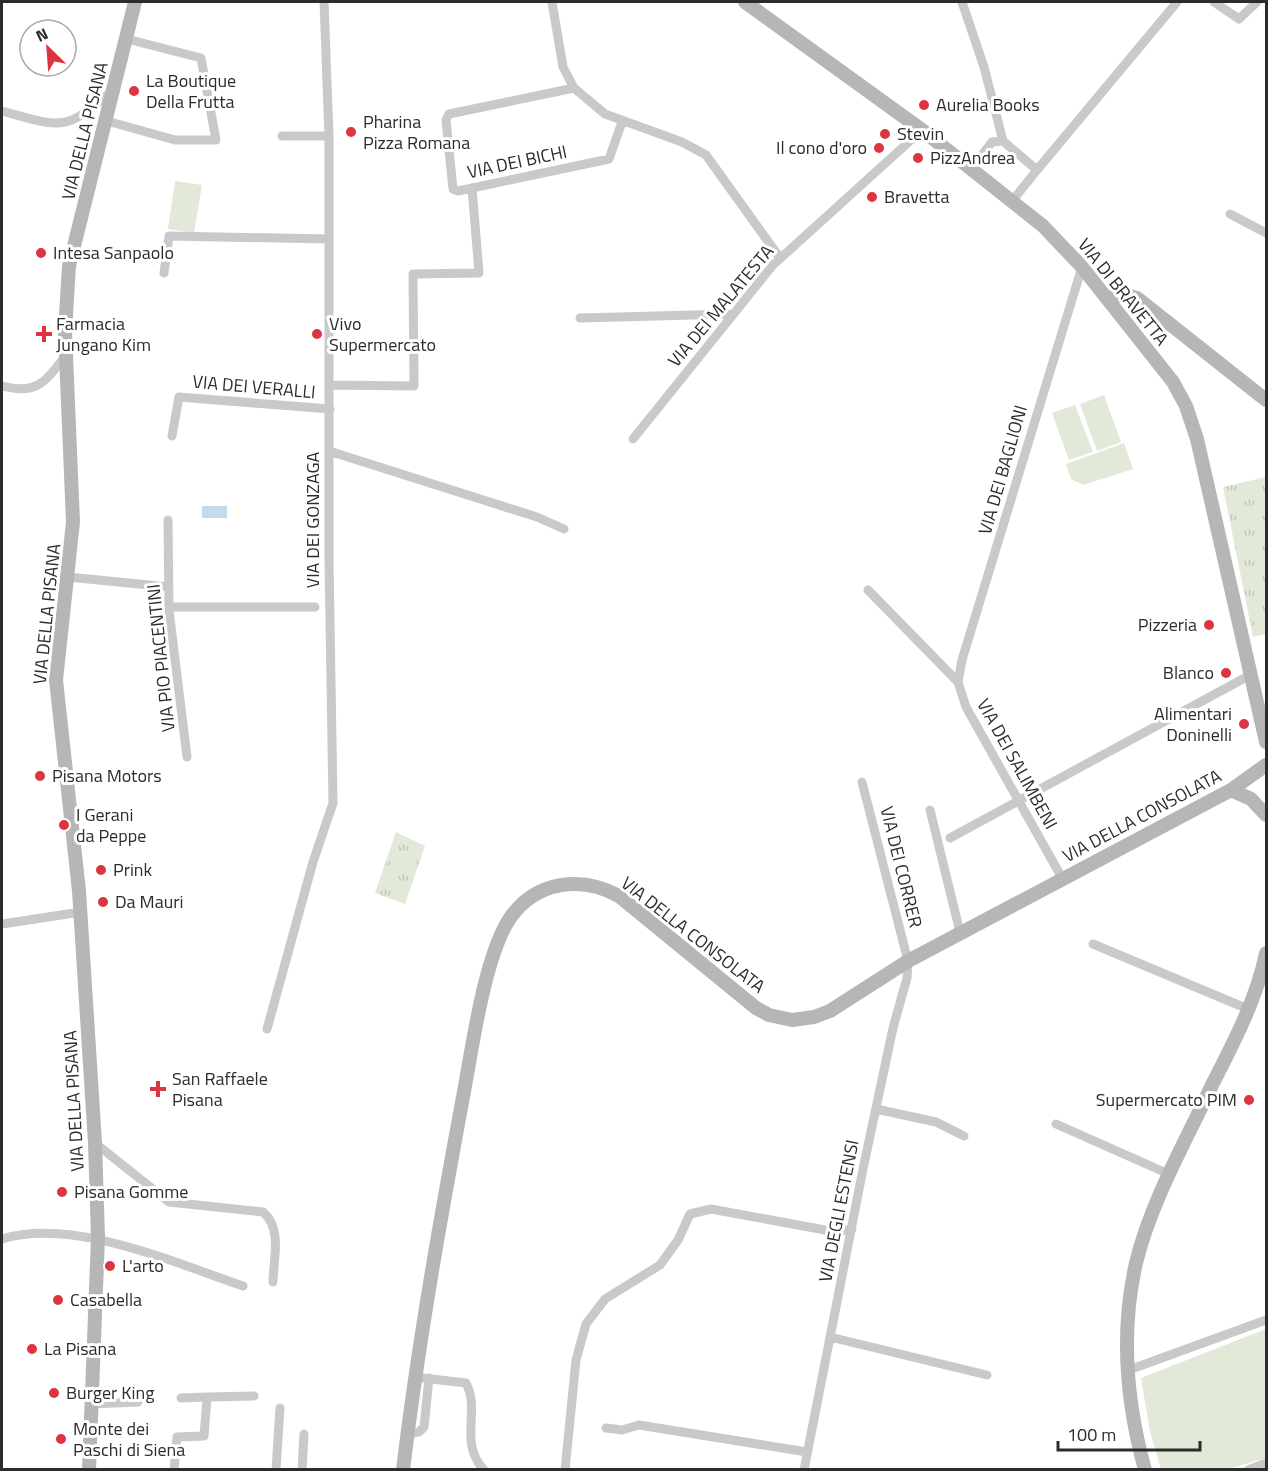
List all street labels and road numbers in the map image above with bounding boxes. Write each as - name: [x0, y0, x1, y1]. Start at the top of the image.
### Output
- street label: VIA DELLA PISANA: [54, 59, 115, 203]
- street label: VIA DEI BICHI: [464, 138, 569, 185]
- street label: VIA DI BRAVETTA: [1072, 232, 1175, 351]
- street label: VIA DEI MALATESTA: [661, 238, 780, 373]
- street label: VIA DEI VERALLI: [191, 368, 317, 405]
- street label: VIA DEI BAGLIONI: [971, 402, 1034, 538]
- street label: VIA DEI GONZAGA: [299, 451, 326, 588]
- street label: VIA DELLA PISANA: [26, 542, 67, 686]
- street label: VIA PIO PIACENTINI: [139, 583, 182, 733]
- street label: VIA DEI SALIMBENI: [970, 694, 1065, 834]
- street label: VIA DELLA CONSOLATA: [1058, 762, 1226, 869]
- street label: VIA DEI CORRER: [873, 803, 930, 930]
- street label: VIA DELLA CONSOLATA: [616, 870, 771, 1000]
- street label: VIA DELLA PISANA: [56, 1029, 91, 1172]
- street label: VIA DEGLI ESTENSI: [811, 1137, 866, 1284]

